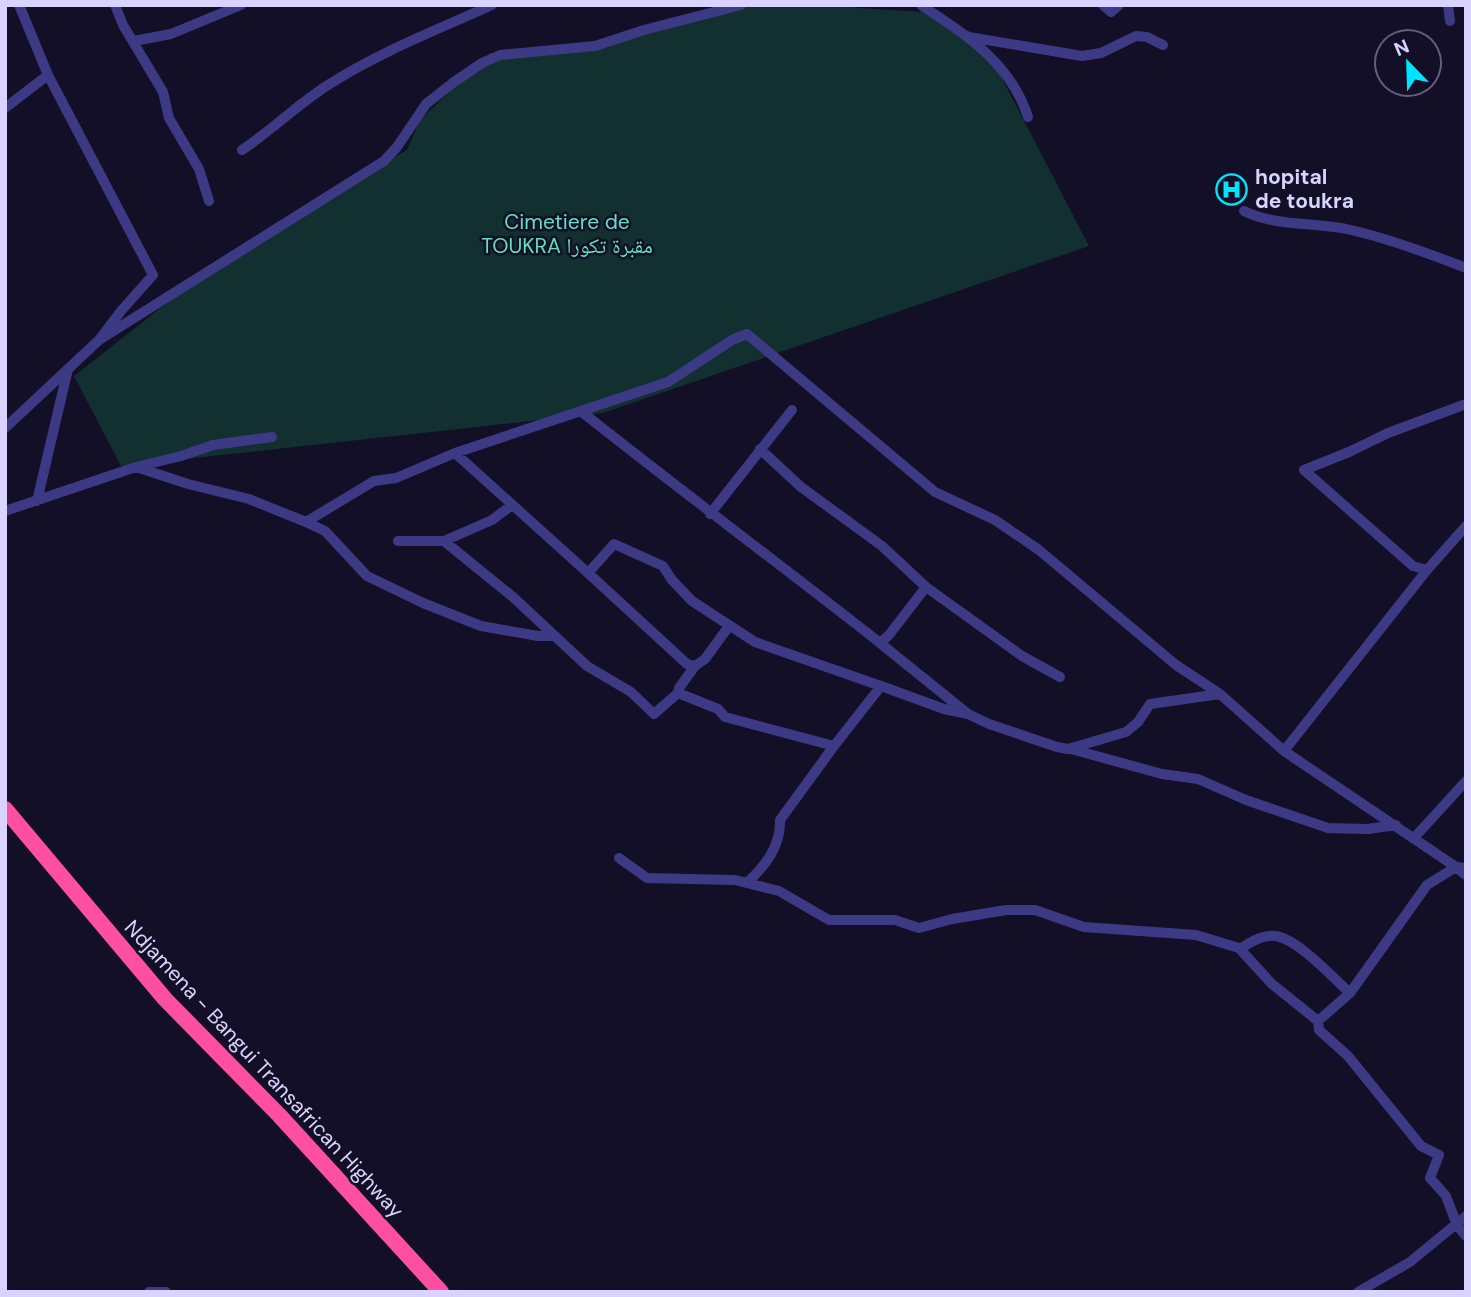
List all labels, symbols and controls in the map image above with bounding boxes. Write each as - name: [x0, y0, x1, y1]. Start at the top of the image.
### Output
- north arrow: [1373, 28, 1443, 98]
- text: N: [1390, 34, 1413, 62]
- place label: hopital de toukra: [1255, 163, 1354, 215]
- hospital icon: hopital de toukra: [1215, 172, 1249, 206]
- park label: Cimetiere de TOUKRA مقبرة تكورا: [481, 208, 653, 260]
- street label: Ndjamena - Bangui Transafrican Highway: [118, 914, 410, 1224]

